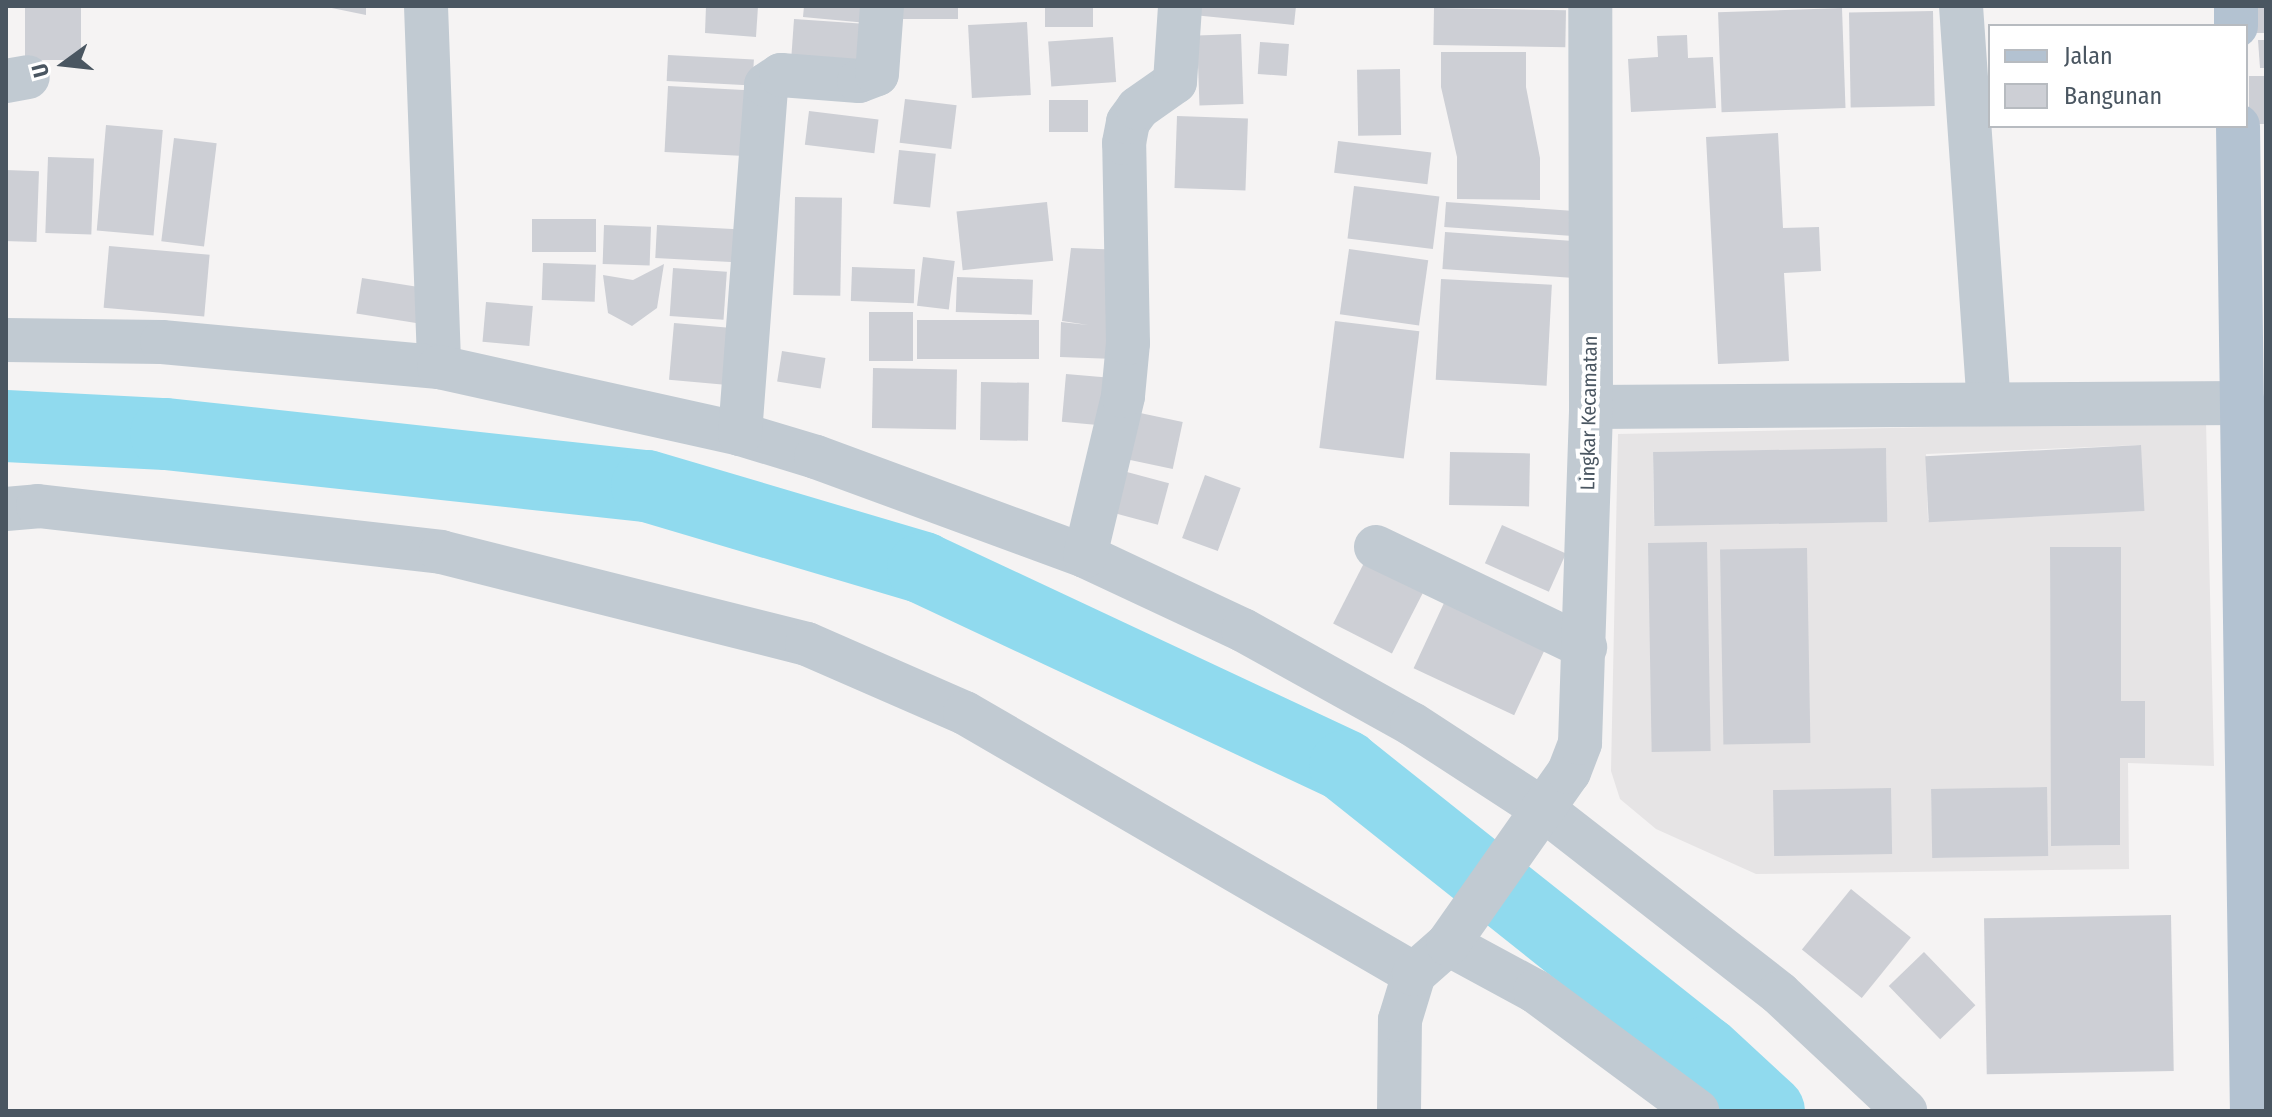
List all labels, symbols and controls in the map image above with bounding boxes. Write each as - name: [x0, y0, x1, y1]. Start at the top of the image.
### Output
- north arrow: [24, 24, 104, 104]
- legend: [1988, 24, 2248, 128]
- text: Jalan: [2064, 42, 2113, 70]
- text: U: [26, 61, 55, 80]
- text: Bangunan: [2064, 82, 2162, 110]
- street label: Lingkar Kecamatan: [1576, 336, 1602, 490]

